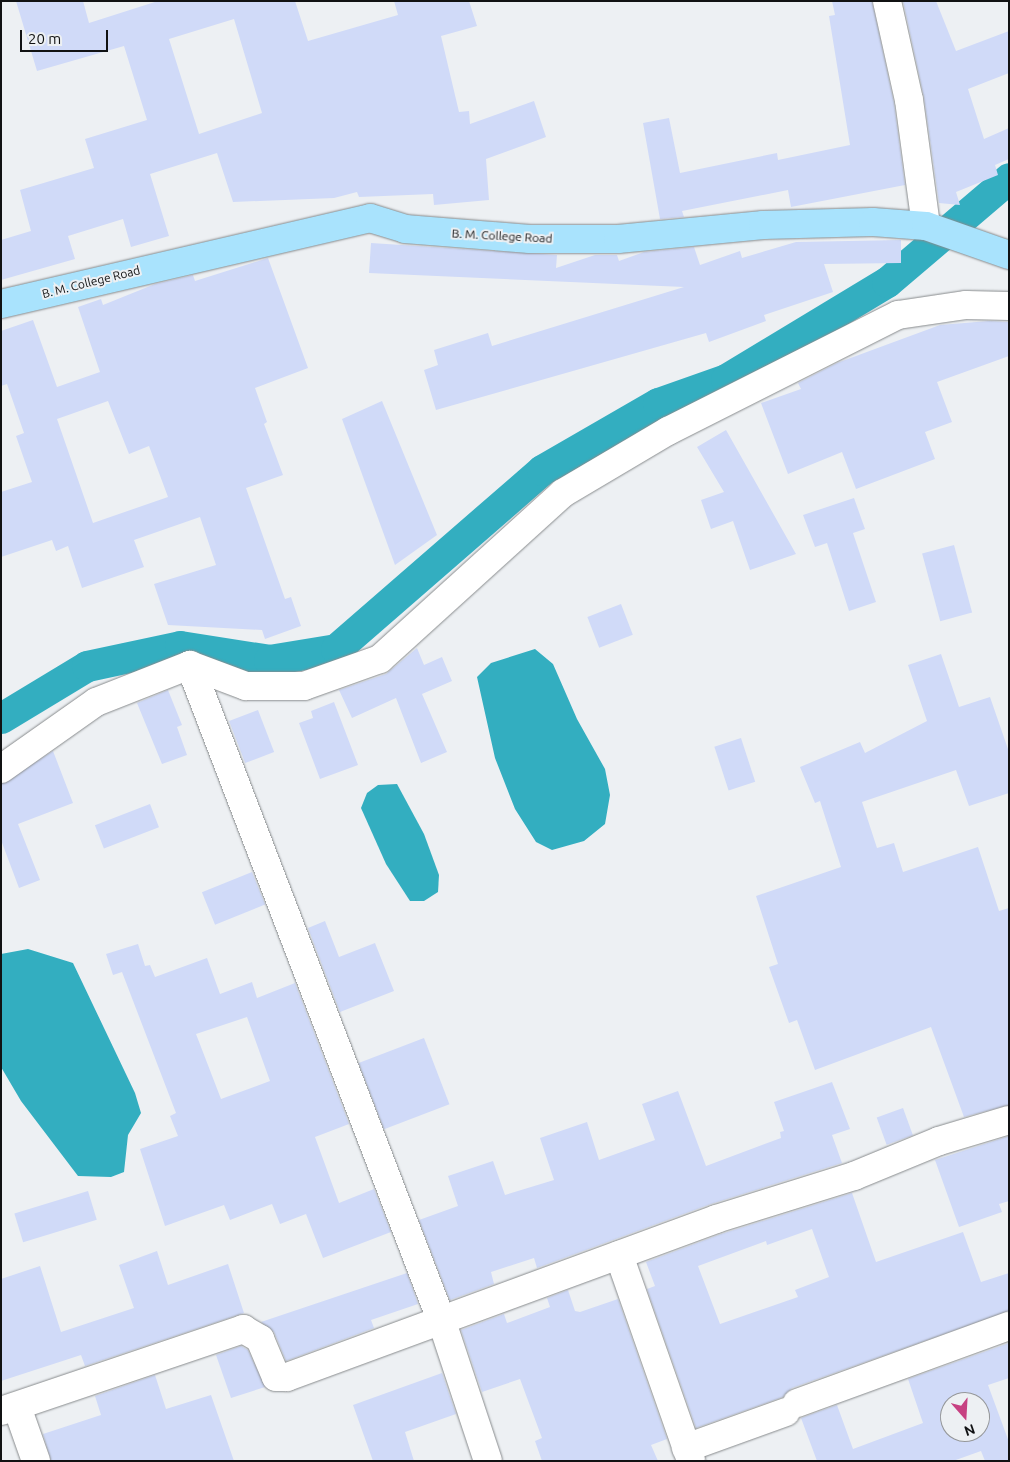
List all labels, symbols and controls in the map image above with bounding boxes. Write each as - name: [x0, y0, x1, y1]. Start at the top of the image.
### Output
- scale bar: [22, 20, 110, 52]
- text: 20 m: [28, 30, 61, 47]
- street label: B. M. College Road: [451, 226, 553, 246]
- street label: B. M. College Road: [40, 263, 142, 301]
- north arrow: [940, 1392, 990, 1442]
- text: N: [962, 1421, 977, 1440]

